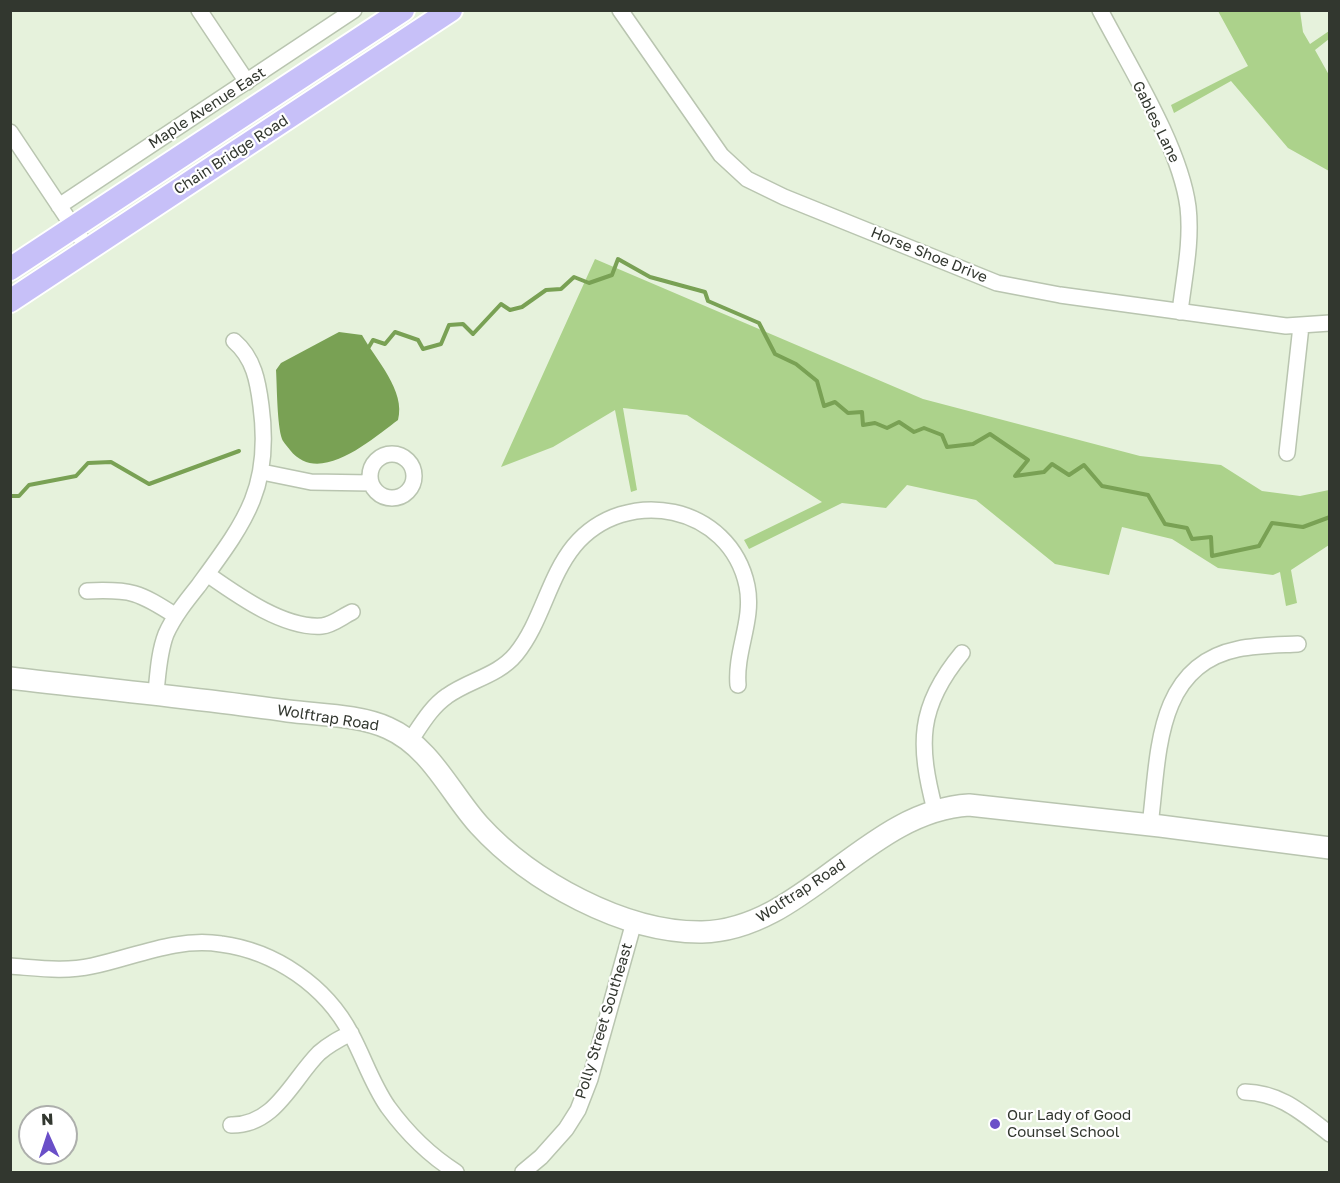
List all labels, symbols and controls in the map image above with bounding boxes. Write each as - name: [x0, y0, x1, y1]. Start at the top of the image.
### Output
- street label: Maple Avenue East: [145, 63, 269, 153]
- street label: Gables Lane: [1129, 78, 1183, 166]
- street label: Chain Bridge Road: [171, 111, 291, 199]
- street label: Horse Shoe Drive: [868, 223, 990, 287]
- street label: Wolftrap Road: [276, 701, 380, 735]
- street label: Wolftrap Road: [753, 855, 849, 927]
- street label: Polly Street Southeast: [572, 941, 636, 1101]
- north arrow: [18, 1105, 78, 1165]
- place label: Our Lady of Good Counsel School: [1007, 1106, 1131, 1141]
- text: N: [41, 1109, 54, 1129]
- marker: Our Lady of Good Counsel School: [988, 1117, 1002, 1131]

